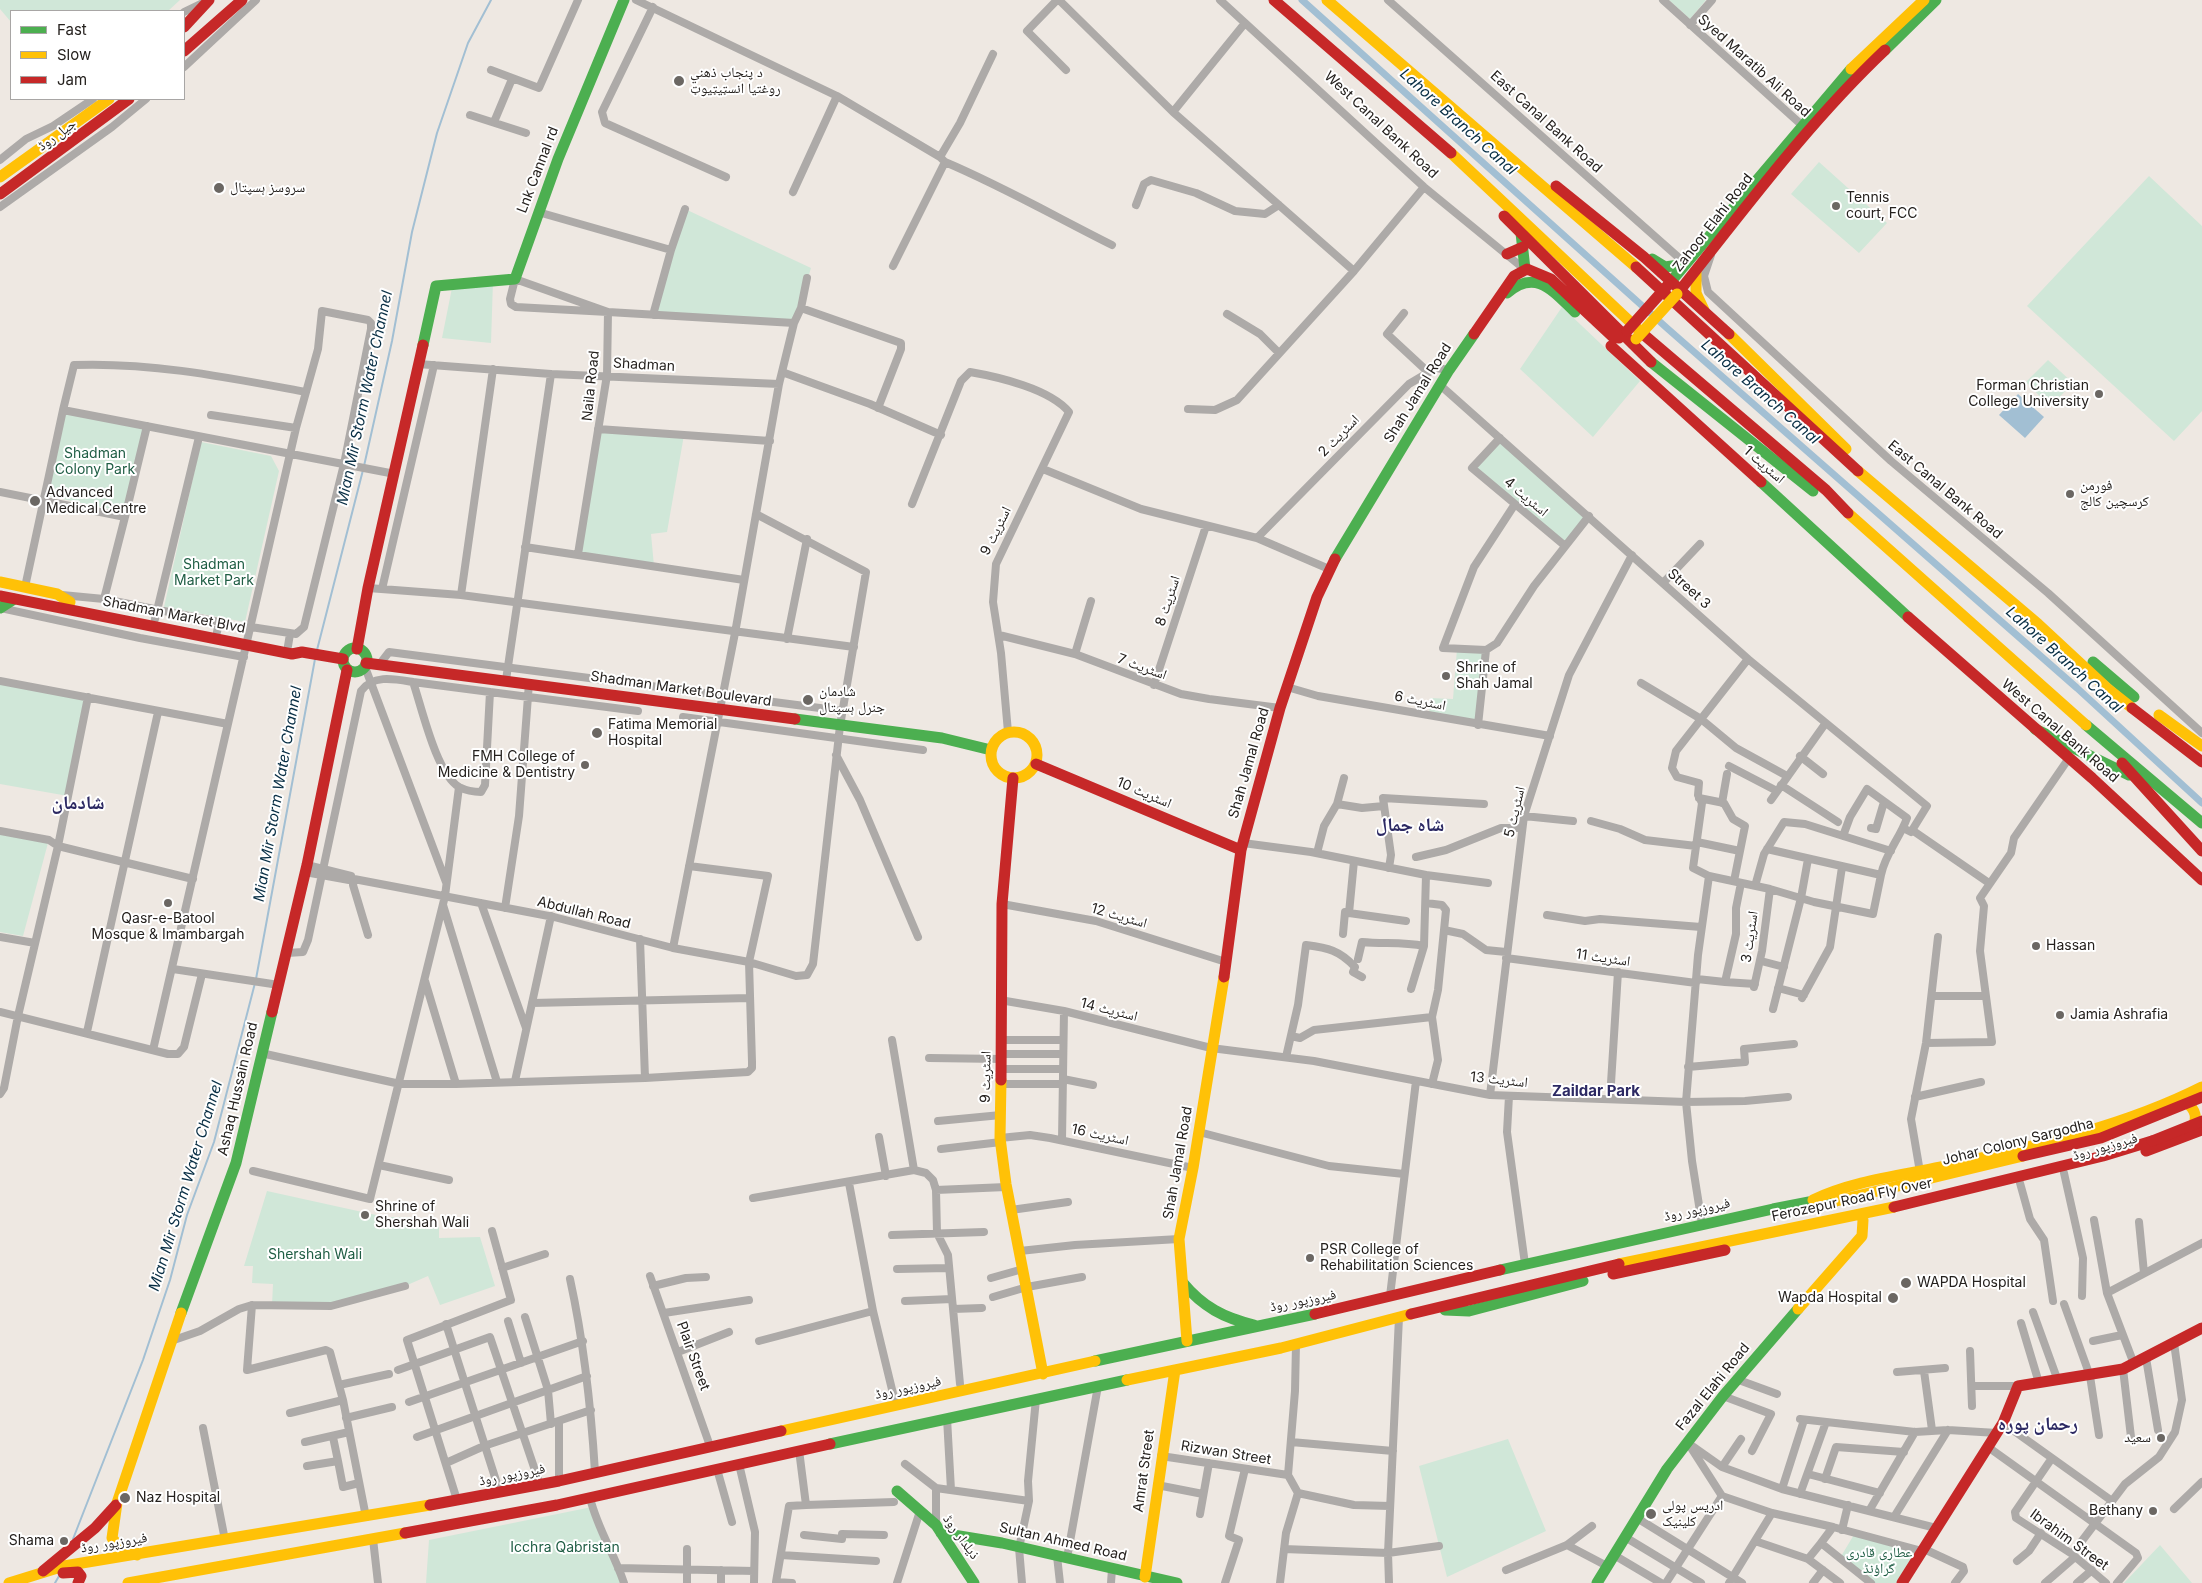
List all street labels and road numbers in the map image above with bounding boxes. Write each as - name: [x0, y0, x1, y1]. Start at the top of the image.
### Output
- street label: Syed Maratib Ali Road: [1694, 11, 1814, 121]
- street label: East Canal Bank Road: [1487, 67, 1605, 177]
- street label: West Canal Bank Road: [1321, 68, 1441, 182]
- street label: جیل روڈ: [34, 115, 80, 155]
- street label: Lnk Cannal rd: [514, 124, 562, 216]
- street label: Zahoor Elahi Road: [1669, 171, 1757, 275]
- street label: Shah Jamal Road: [1381, 340, 1455, 446]
- street label: Naila Road: [579, 350, 603, 422]
- street label: Shadman: [613, 355, 675, 375]
- street label: اسٹریٹ 2: [1315, 411, 1363, 461]
- street label: East Canal Bank Road: [1884, 437, 2006, 543]
- street label: اسٹریٹ 1: [1740, 443, 1788, 487]
- street label: اسٹریٹ 4: [1501, 474, 1551, 520]
- street label: اسٹریٹ 9: [977, 504, 1015, 558]
- street label: Street 3: [1664, 565, 1714, 613]
- street label: اسٹریٹ 8: [1152, 574, 1184, 628]
- street label: Shadman Market Blvd: [101, 593, 247, 637]
- street label: اسٹریٹ 7: [1115, 650, 1169, 684]
- street label: Shadman Market Boulevard: [589, 668, 773, 710]
- street label: West Canal Bank Road: [1998, 676, 2122, 786]
- street label: اسٹریٹ 6: [1393, 688, 1447, 714]
- street label: Shah Jamal Road: [1225, 706, 1273, 820]
- street label: اسٹریٹ 10: [1114, 774, 1174, 812]
- street label: اسٹریٹ 5: [1501, 785, 1529, 839]
- street label: Abdullah Road: [536, 893, 632, 933]
- street label: اسٹریٹ 12: [1089, 900, 1149, 932]
- street label: اسٹریٹ 3: [1738, 910, 1762, 964]
- street label: اسٹریٹ 11: [1575, 946, 1631, 970]
- street label: اسٹریٹ 14: [1079, 995, 1139, 1025]
- street label: Ashaq Hussain Road: [214, 1021, 262, 1157]
- street label: اسٹریٹ 9: [977, 1051, 995, 1103]
- street label: اسٹریٹ 13: [1469, 1069, 1529, 1091]
- street label: Shah Jamal Road: [1160, 1105, 1196, 1221]
- street label: Johar Colony Sargodha: [1940, 1115, 2096, 1169]
- street label: اسٹریٹ 16: [1070, 1121, 1130, 1149]
- street label: فیروزپور روڈ: [2070, 1130, 2140, 1164]
- street label: Ferozepur Road Fly Over: [1770, 1175, 1934, 1225]
- street label: فیروزپور روڈ: [1662, 1195, 1732, 1225]
- street label: فیروزپور روڈ: [1269, 1286, 1337, 1316]
- street label: Plair Street: [673, 1319, 713, 1393]
- street label: Fazal Elahi Road: [1673, 1340, 1753, 1434]
- street label: فیروزپور روڈ: [873, 1373, 943, 1403]
- street label: Amrat Street: [1130, 1429, 1158, 1513]
- street label: Rizwan Street: [1180, 1438, 1272, 1468]
- street label: فیروزپور روڈ: [478, 1460, 546, 1490]
- street label: Ibrahim Street: [2027, 1506, 2111, 1574]
- street label: ذیلدار روڈ: [939, 1511, 983, 1563]
- street label: Sultan Ahmed Road: [998, 1519, 1128, 1565]
- street label: فیروزپور روڈ: [80, 1529, 148, 1557]

